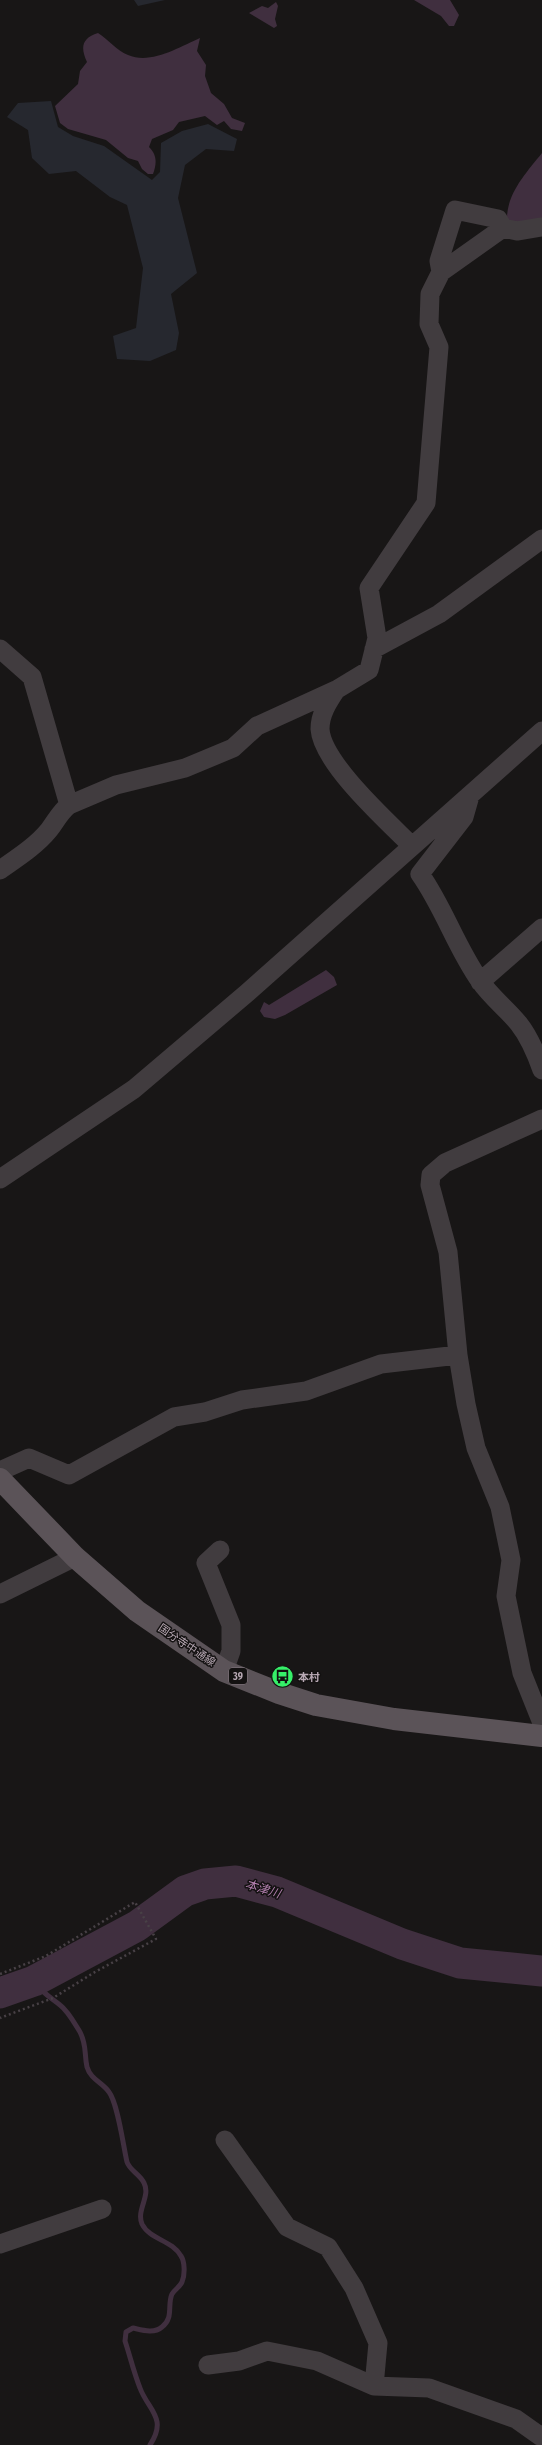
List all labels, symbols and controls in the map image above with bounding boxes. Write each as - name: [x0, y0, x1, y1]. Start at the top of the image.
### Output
- street label: 国分寺中通線: [156, 1622, 218, 1669]
- bus stop icon: 本村: [269, 1664, 295, 1690]
- road number: 39: [229, 1668, 247, 1684]
- place label: 本村: [298, 1671, 320, 1684]
- water label: 本津川: [244, 1877, 284, 1902]

